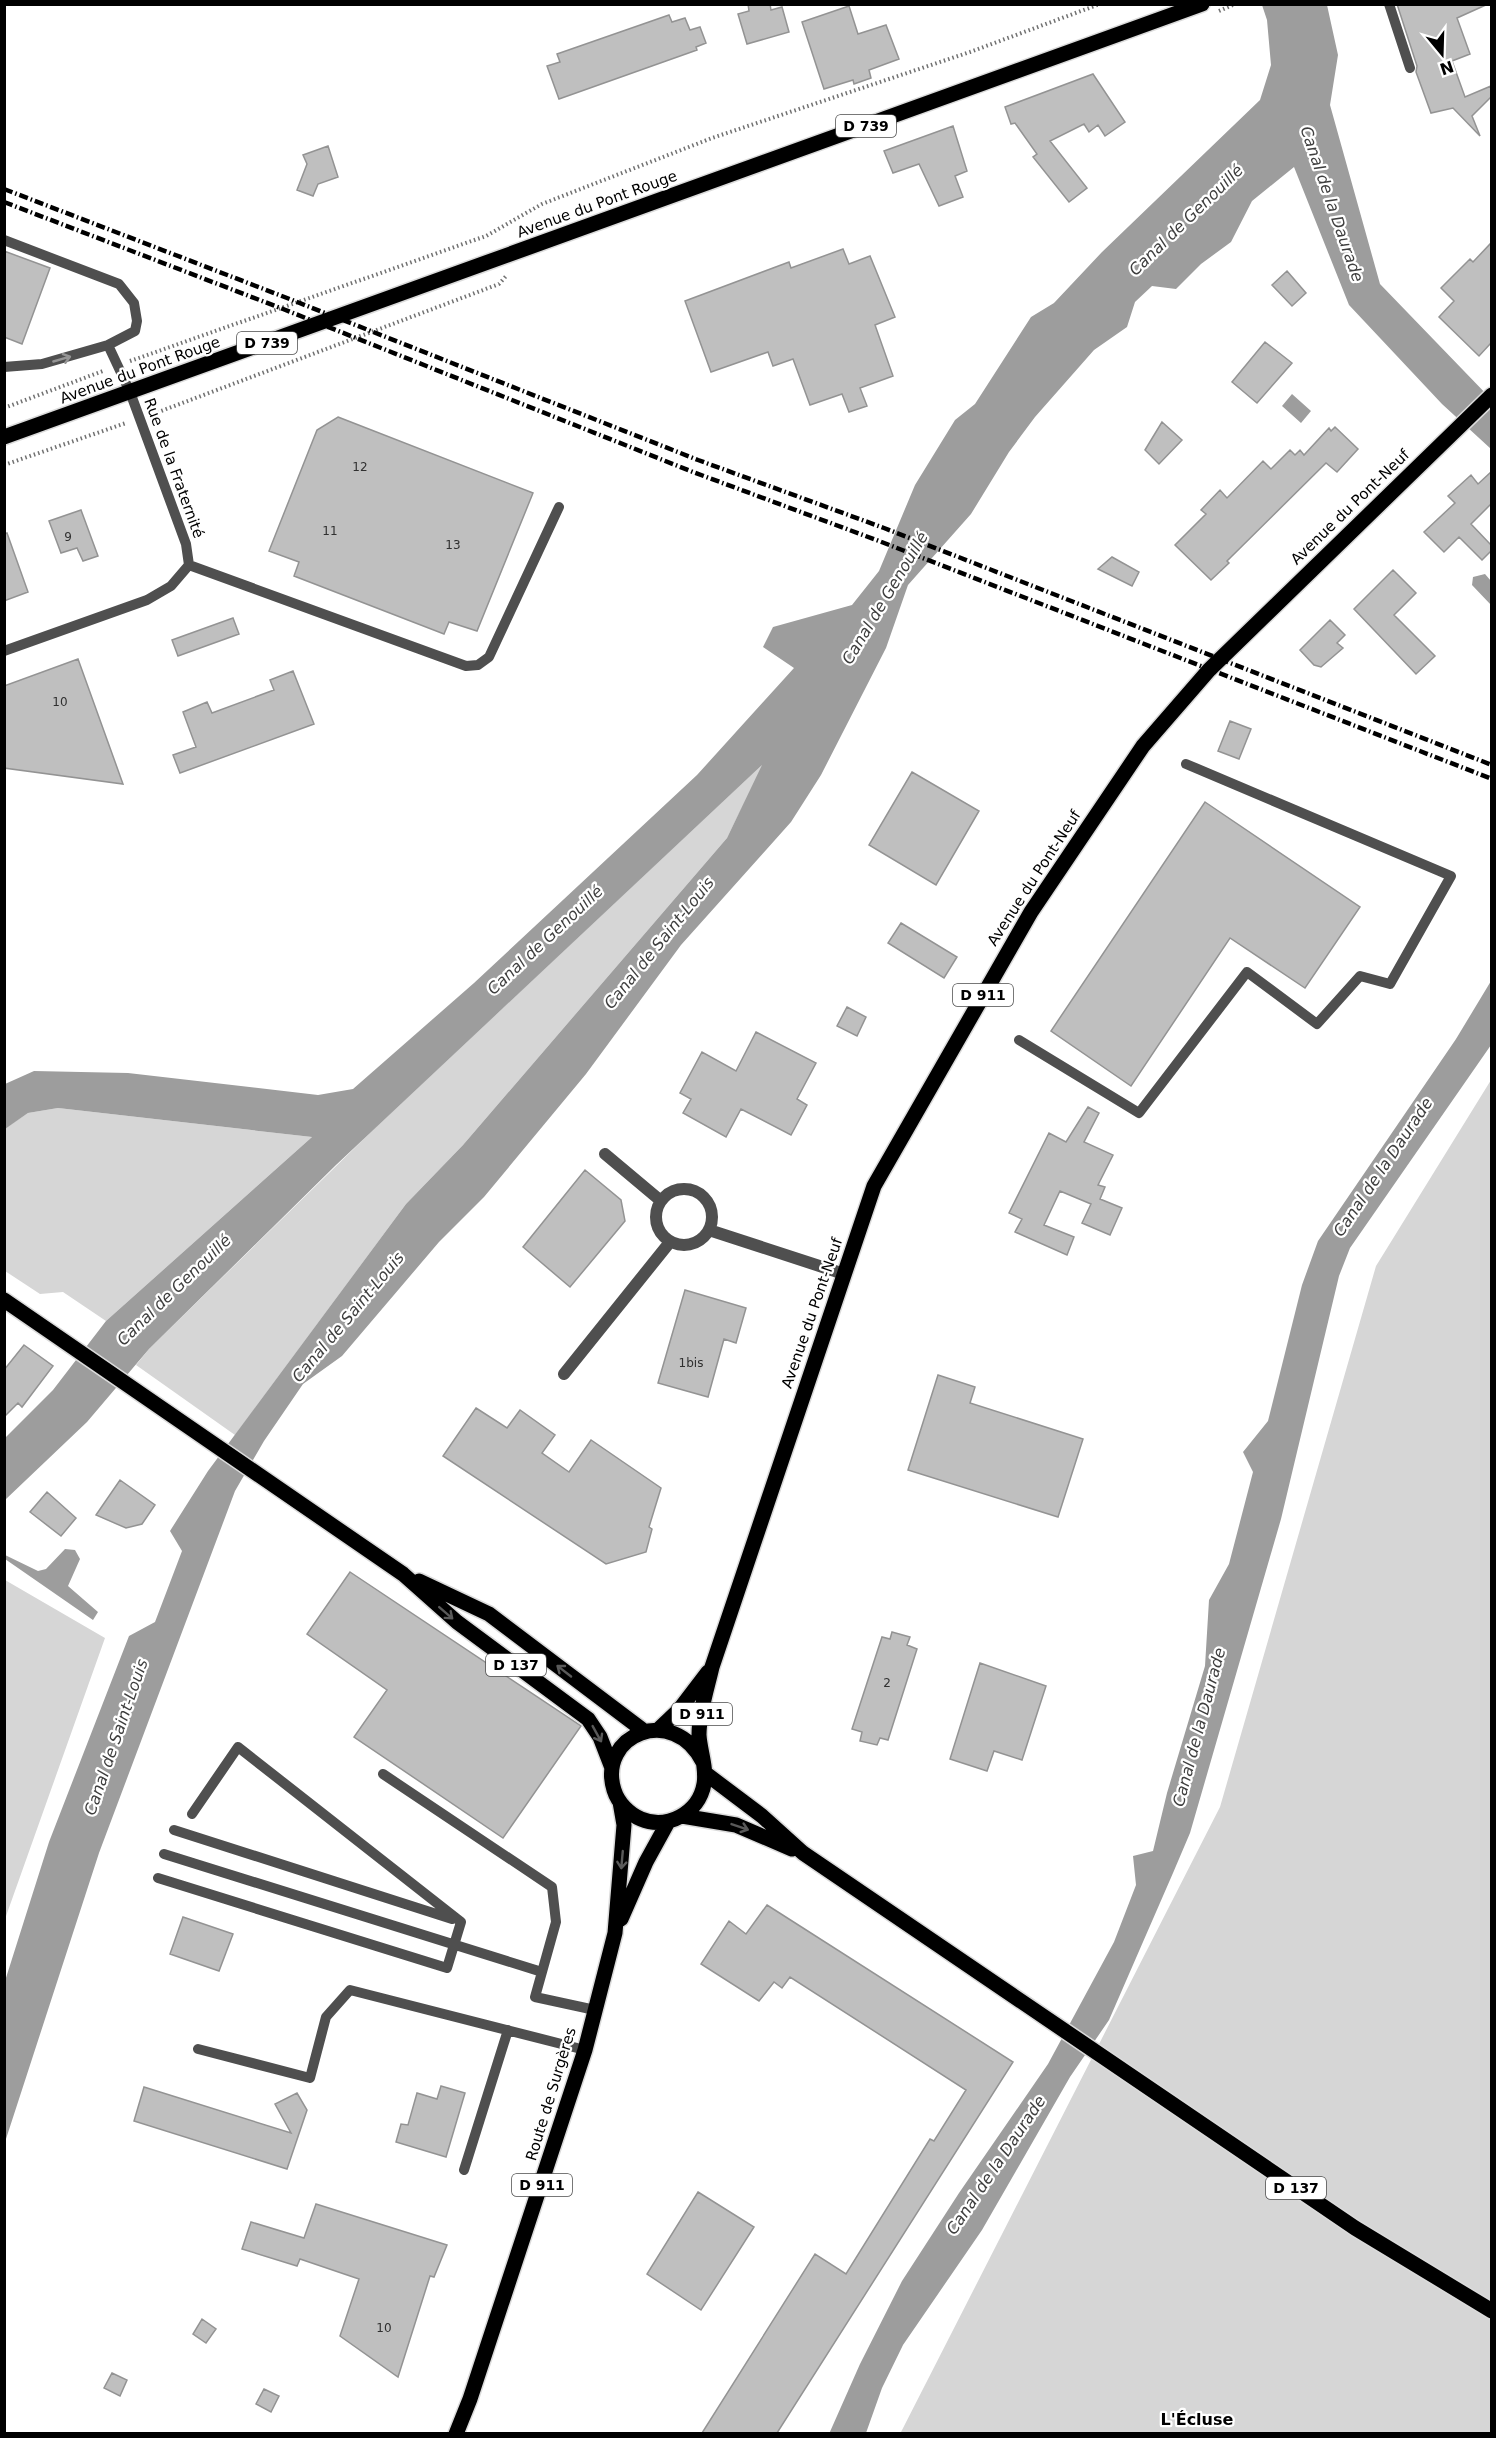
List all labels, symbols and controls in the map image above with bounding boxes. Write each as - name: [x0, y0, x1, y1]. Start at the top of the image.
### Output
- north arrow: [1412, 24, 1472, 84]
- text: N: [1437, 57, 1456, 79]
- road number: D 739: [836, 115, 896, 137]
- water label: Canal de la Daurade: [1296, 124, 1368, 285]
- water label: Canal de Genouillé: [1125, 161, 1247, 279]
- street label: Avenue du Pont Rouge: [514, 167, 680, 241]
- road number: D 739: [237, 332, 297, 354]
- street label: Avenue du Pont Rouge: [57, 333, 223, 407]
- one-way arrow: [52, 352, 71, 364]
- street label: Rue de la Fraternité: [140, 396, 208, 540]
- street label: Avenue du Pont-Neuf: [1287, 445, 1414, 568]
- house number: 12: [352, 460, 368, 474]
- house number: 11: [322, 524, 338, 538]
- water label: Canal de Genouillé: [838, 528, 932, 668]
- house number: 9: [64, 530, 72, 544]
- house number: 13: [445, 538, 461, 552]
- house number: 10: [52, 695, 68, 709]
- street label: Avenue du Pont-Neuf: [983, 806, 1085, 949]
- water label: Canal de Saint-Louis: [600, 873, 718, 1013]
- water label: Canal de Genouillé: [483, 881, 607, 998]
- road number: D 911: [953, 984, 1013, 1006]
- water label: Canal de la Daurade: [1329, 1094, 1437, 1240]
- water label: Canal de Genouillé: [113, 1231, 235, 1349]
- street label: Avenue du Pont-Neuf: [778, 1235, 846, 1391]
- water label: Canal de Saint-Louis: [288, 1248, 408, 1386]
- house number: 1bis: [679, 1356, 703, 1370]
- one-way arrow: [439, 1606, 454, 1620]
- water label: Canal de la Daurade: [1169, 1645, 1229, 1808]
- road number: D 137: [486, 1654, 546, 1676]
- water label: Canal de Saint-Louis: [80, 1656, 152, 1818]
- one-way arrow: [556, 1665, 572, 1678]
- house number: 2: [883, 1676, 891, 1690]
- road number: D 911: [672, 1703, 732, 1725]
- one-way arrow: [591, 1725, 603, 1742]
- one-way arrow: [730, 1822, 748, 1833]
- one-way arrow: [616, 1850, 627, 1870]
- street label: Route de Surgères: [522, 2025, 580, 2163]
- water label: Canal de la Daurade: [942, 2092, 1050, 2238]
- road number: D 911: [512, 2174, 572, 2196]
- road number: D 137: [1266, 2177, 1326, 2199]
- house number: 10: [376, 2321, 392, 2335]
- district label: L'Écluse: [1161, 2410, 1234, 2429]

